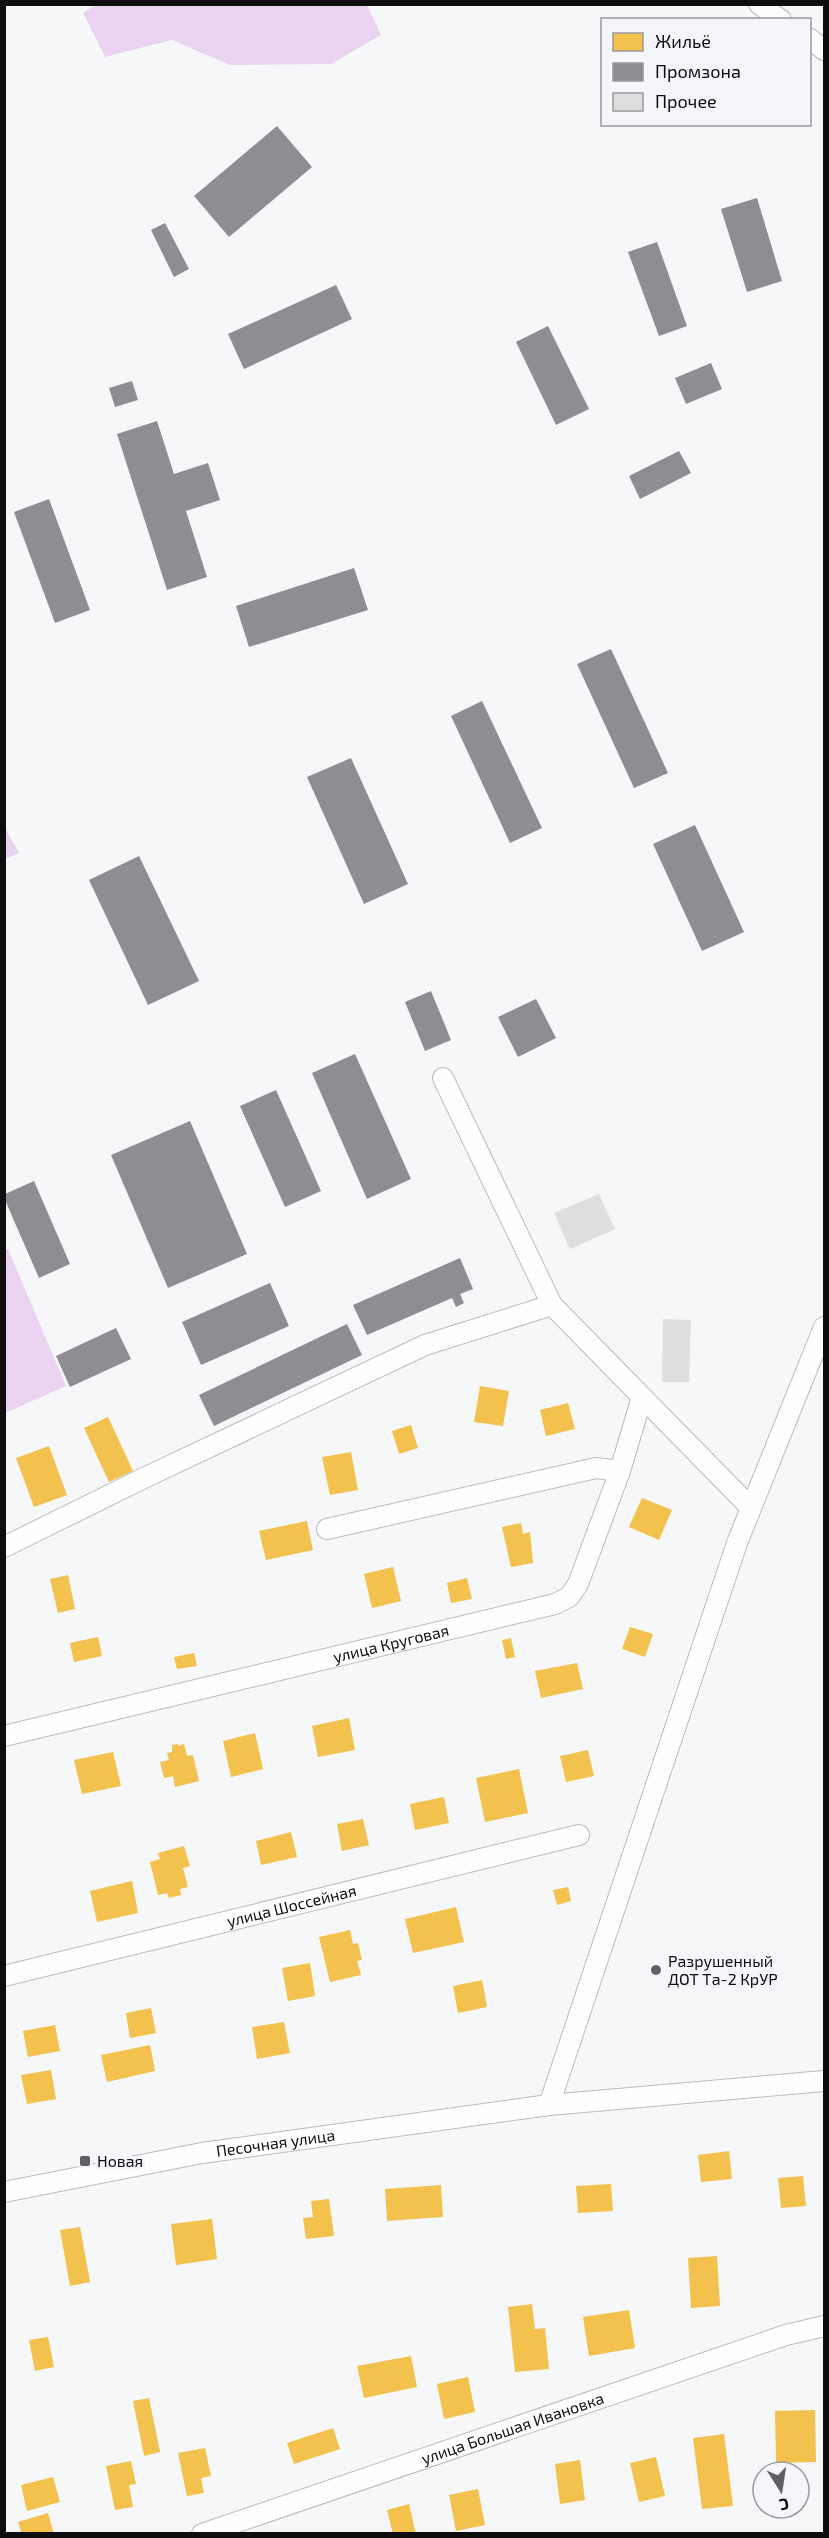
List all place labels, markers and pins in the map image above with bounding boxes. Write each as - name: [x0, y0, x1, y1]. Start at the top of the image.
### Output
- place label: Разрушенный ДОТ Та-2 КрУР: [668, 1951, 778, 1988]
- marker: Разрушенный ДОТ Та-2 КрУР: [649, 1963, 663, 1977]
- place label: Новая: [97, 2151, 143, 2170]
- marker: Новая: [78, 2154, 92, 2168]

